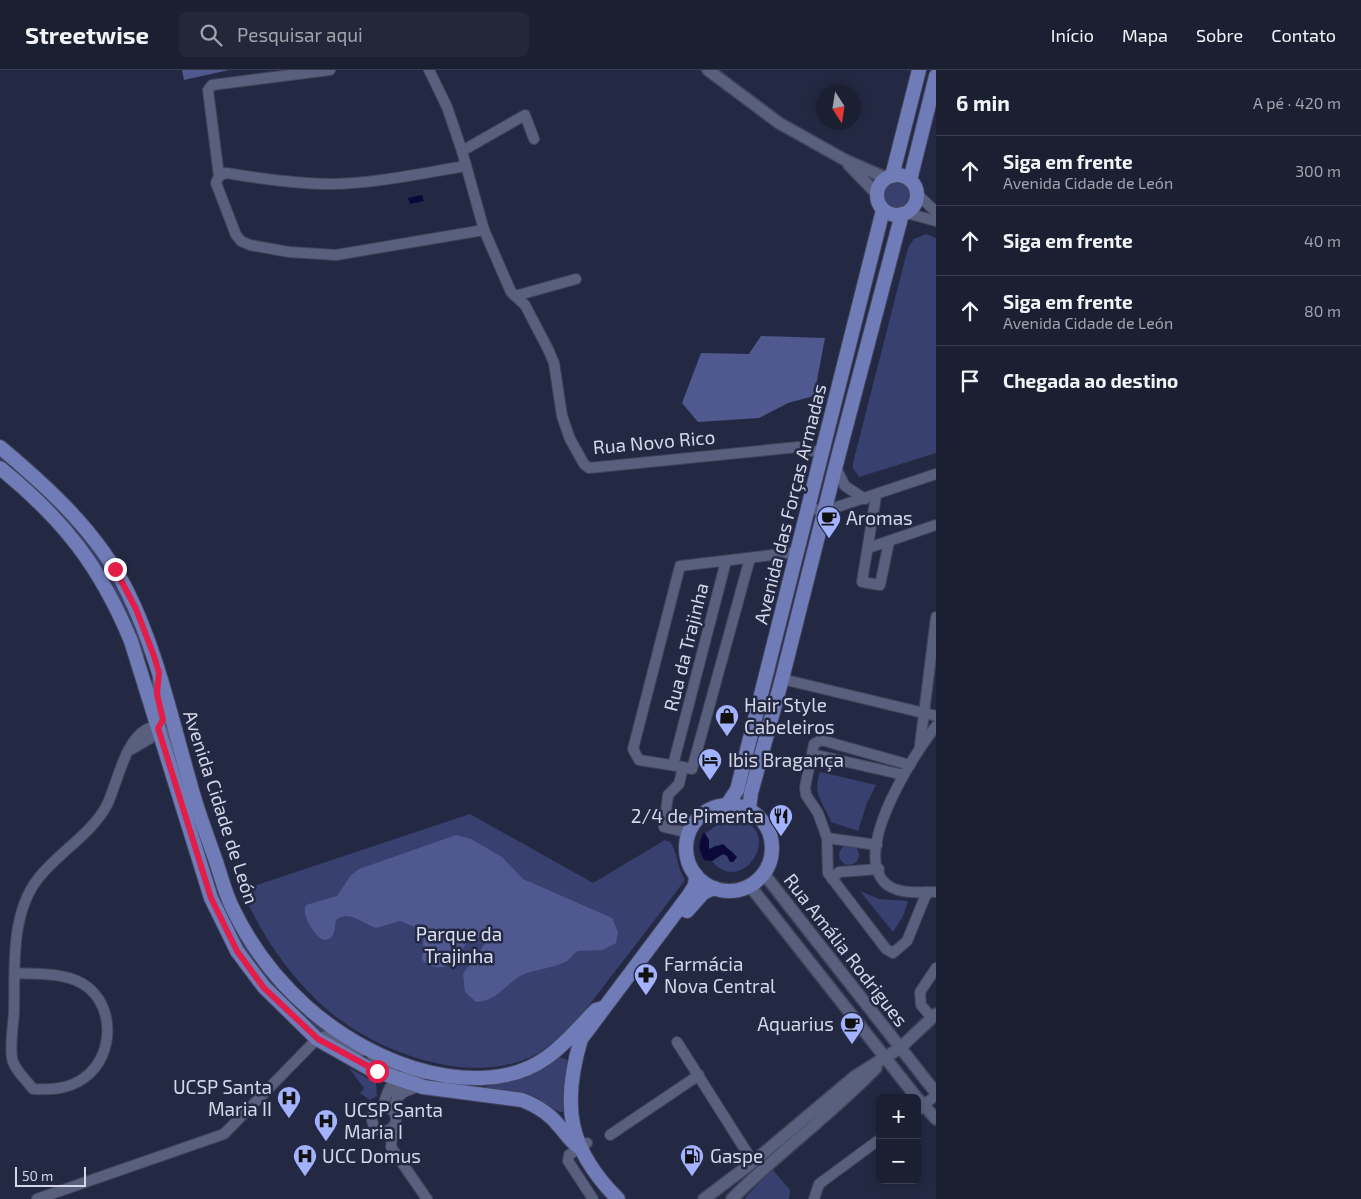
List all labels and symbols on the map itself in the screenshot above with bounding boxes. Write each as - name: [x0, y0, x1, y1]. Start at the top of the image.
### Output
- north arrow: [816, 85, 861, 130]
- street label: Avenida das Forças Armadas: [748, 381, 832, 627]
- street label: Rua Novo Rico: [592, 425, 716, 458]
- cafe icon: Aromas: [816, 505, 842, 539]
- place label: Aromas: [846, 506, 913, 529]
- route end: [104, 558, 127, 581]
- street label: Rua da Trajinha: [658, 580, 713, 714]
- place label: Hair Style Cabeleiros: [744, 693, 835, 738]
- shop icon: Hair Style Cabeleiros: [714, 703, 740, 737]
- street label: Avenida Cidade de León: [179, 707, 264, 907]
- hotel icon: Ibis Bragança: [697, 747, 723, 781]
- place label: Ibis Bragança: [728, 748, 844, 772]
- restaurant icon: 2/4 de Pimenta: [768, 803, 794, 837]
- place label: 2/4 de Pimenta: [631, 804, 764, 827]
- street label: Rua Amália Rodrigues: [780, 869, 913, 1031]
- park label: Parque da Trajinha: [416, 922, 502, 967]
- place label: Farmácia Nova Central: [664, 952, 776, 997]
- pharmacy icon: Farmácia Nova Central: [633, 962, 659, 996]
- cafe icon: Aquarius: [839, 1011, 865, 1045]
- place label: Aquarius: [757, 1012, 834, 1035]
- route start: [366, 1060, 389, 1083]
- place label: UCSP Santa Maria II: [173, 1075, 272, 1120]
- hospital icon: UCSP Santa Maria II: [276, 1085, 302, 1119]
- place label: UCSP Santa Maria I: [344, 1098, 443, 1143]
- hospital icon: UCSP Santa Maria I: [313, 1108, 339, 1142]
- hospital icon: UCC Domus: [292, 1143, 318, 1177]
- fuel station icon: Gaspe: [679, 1143, 705, 1177]
- place label: UCC Domus: [322, 1144, 421, 1167]
- place label: Gaspe: [710, 1144, 763, 1167]
- scale bar: [15, 1164, 86, 1187]

